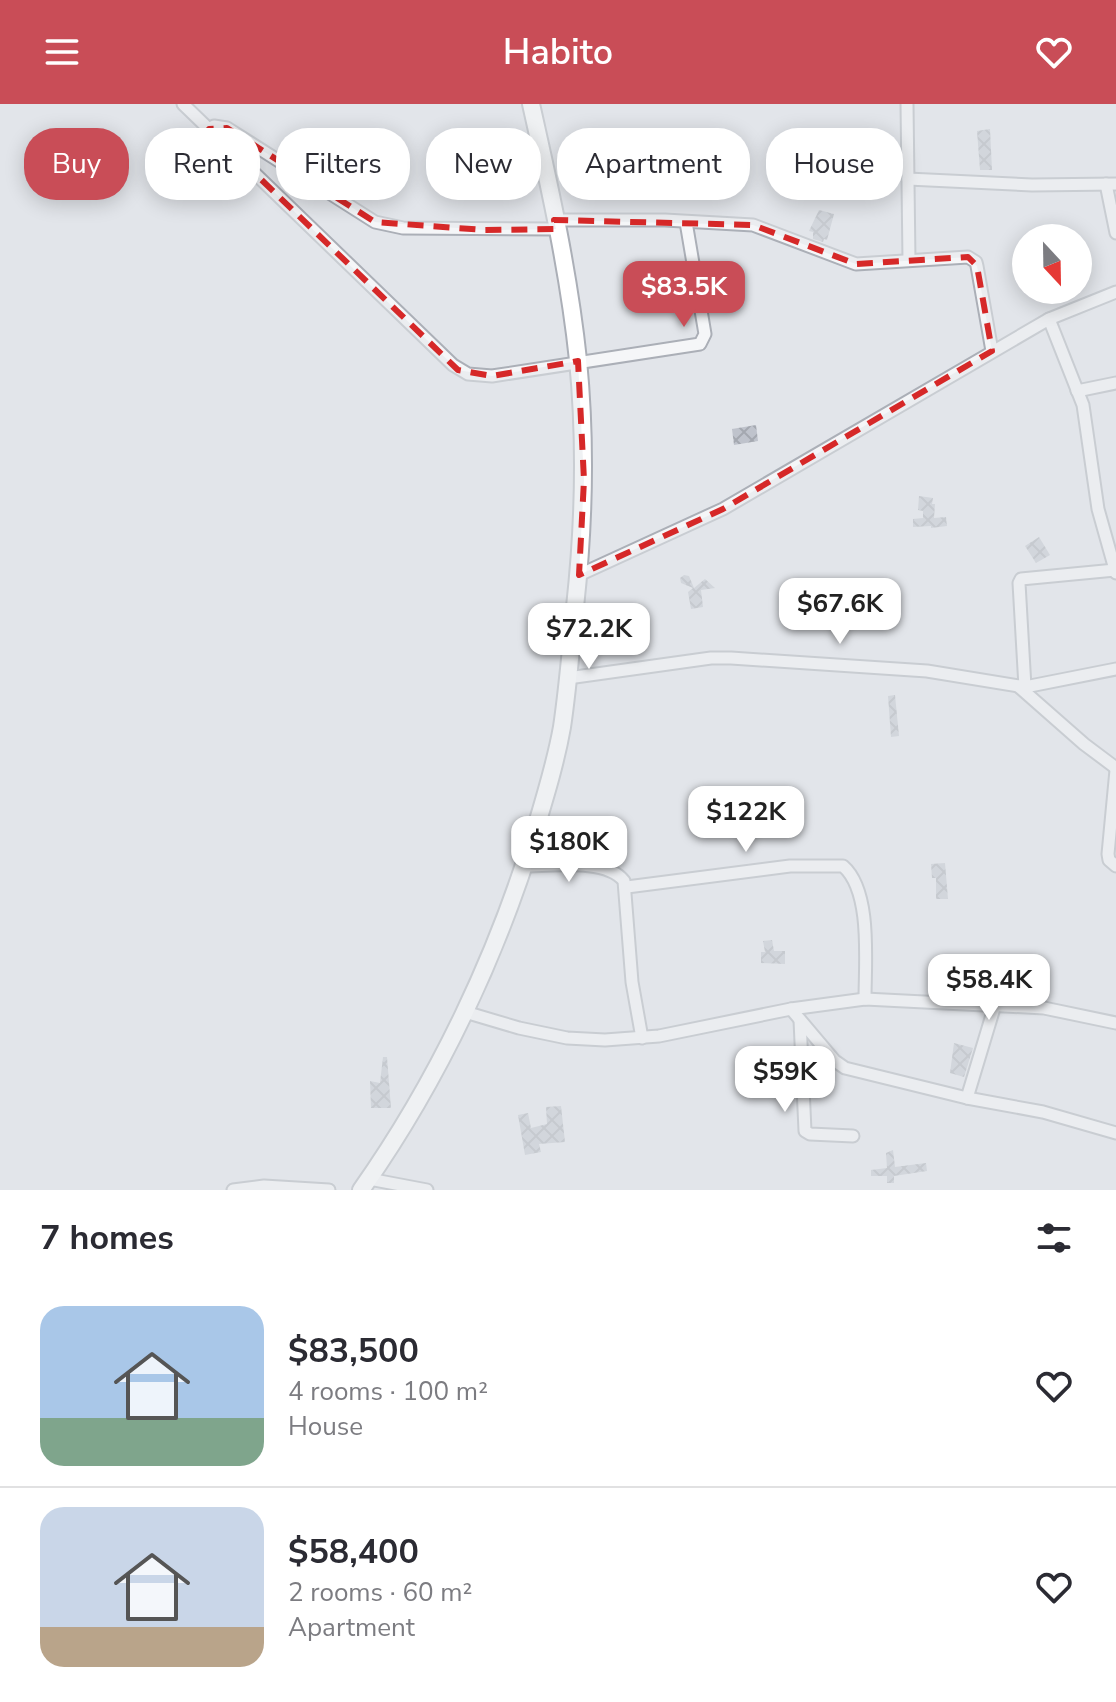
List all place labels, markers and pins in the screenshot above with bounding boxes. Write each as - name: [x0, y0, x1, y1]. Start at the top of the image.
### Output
- pin: $83.5K: [619, 261, 749, 329]
- pin: $67.6K: [775, 578, 905, 646]
- pin: $72.2K: [524, 603, 654, 671]
- pin: $122K: [690, 786, 802, 854]
- pin: $180K: [513, 816, 625, 884]
- pin: $58.4K: [924, 954, 1054, 1022]
- pin: $59K: [738, 1046, 832, 1114]

